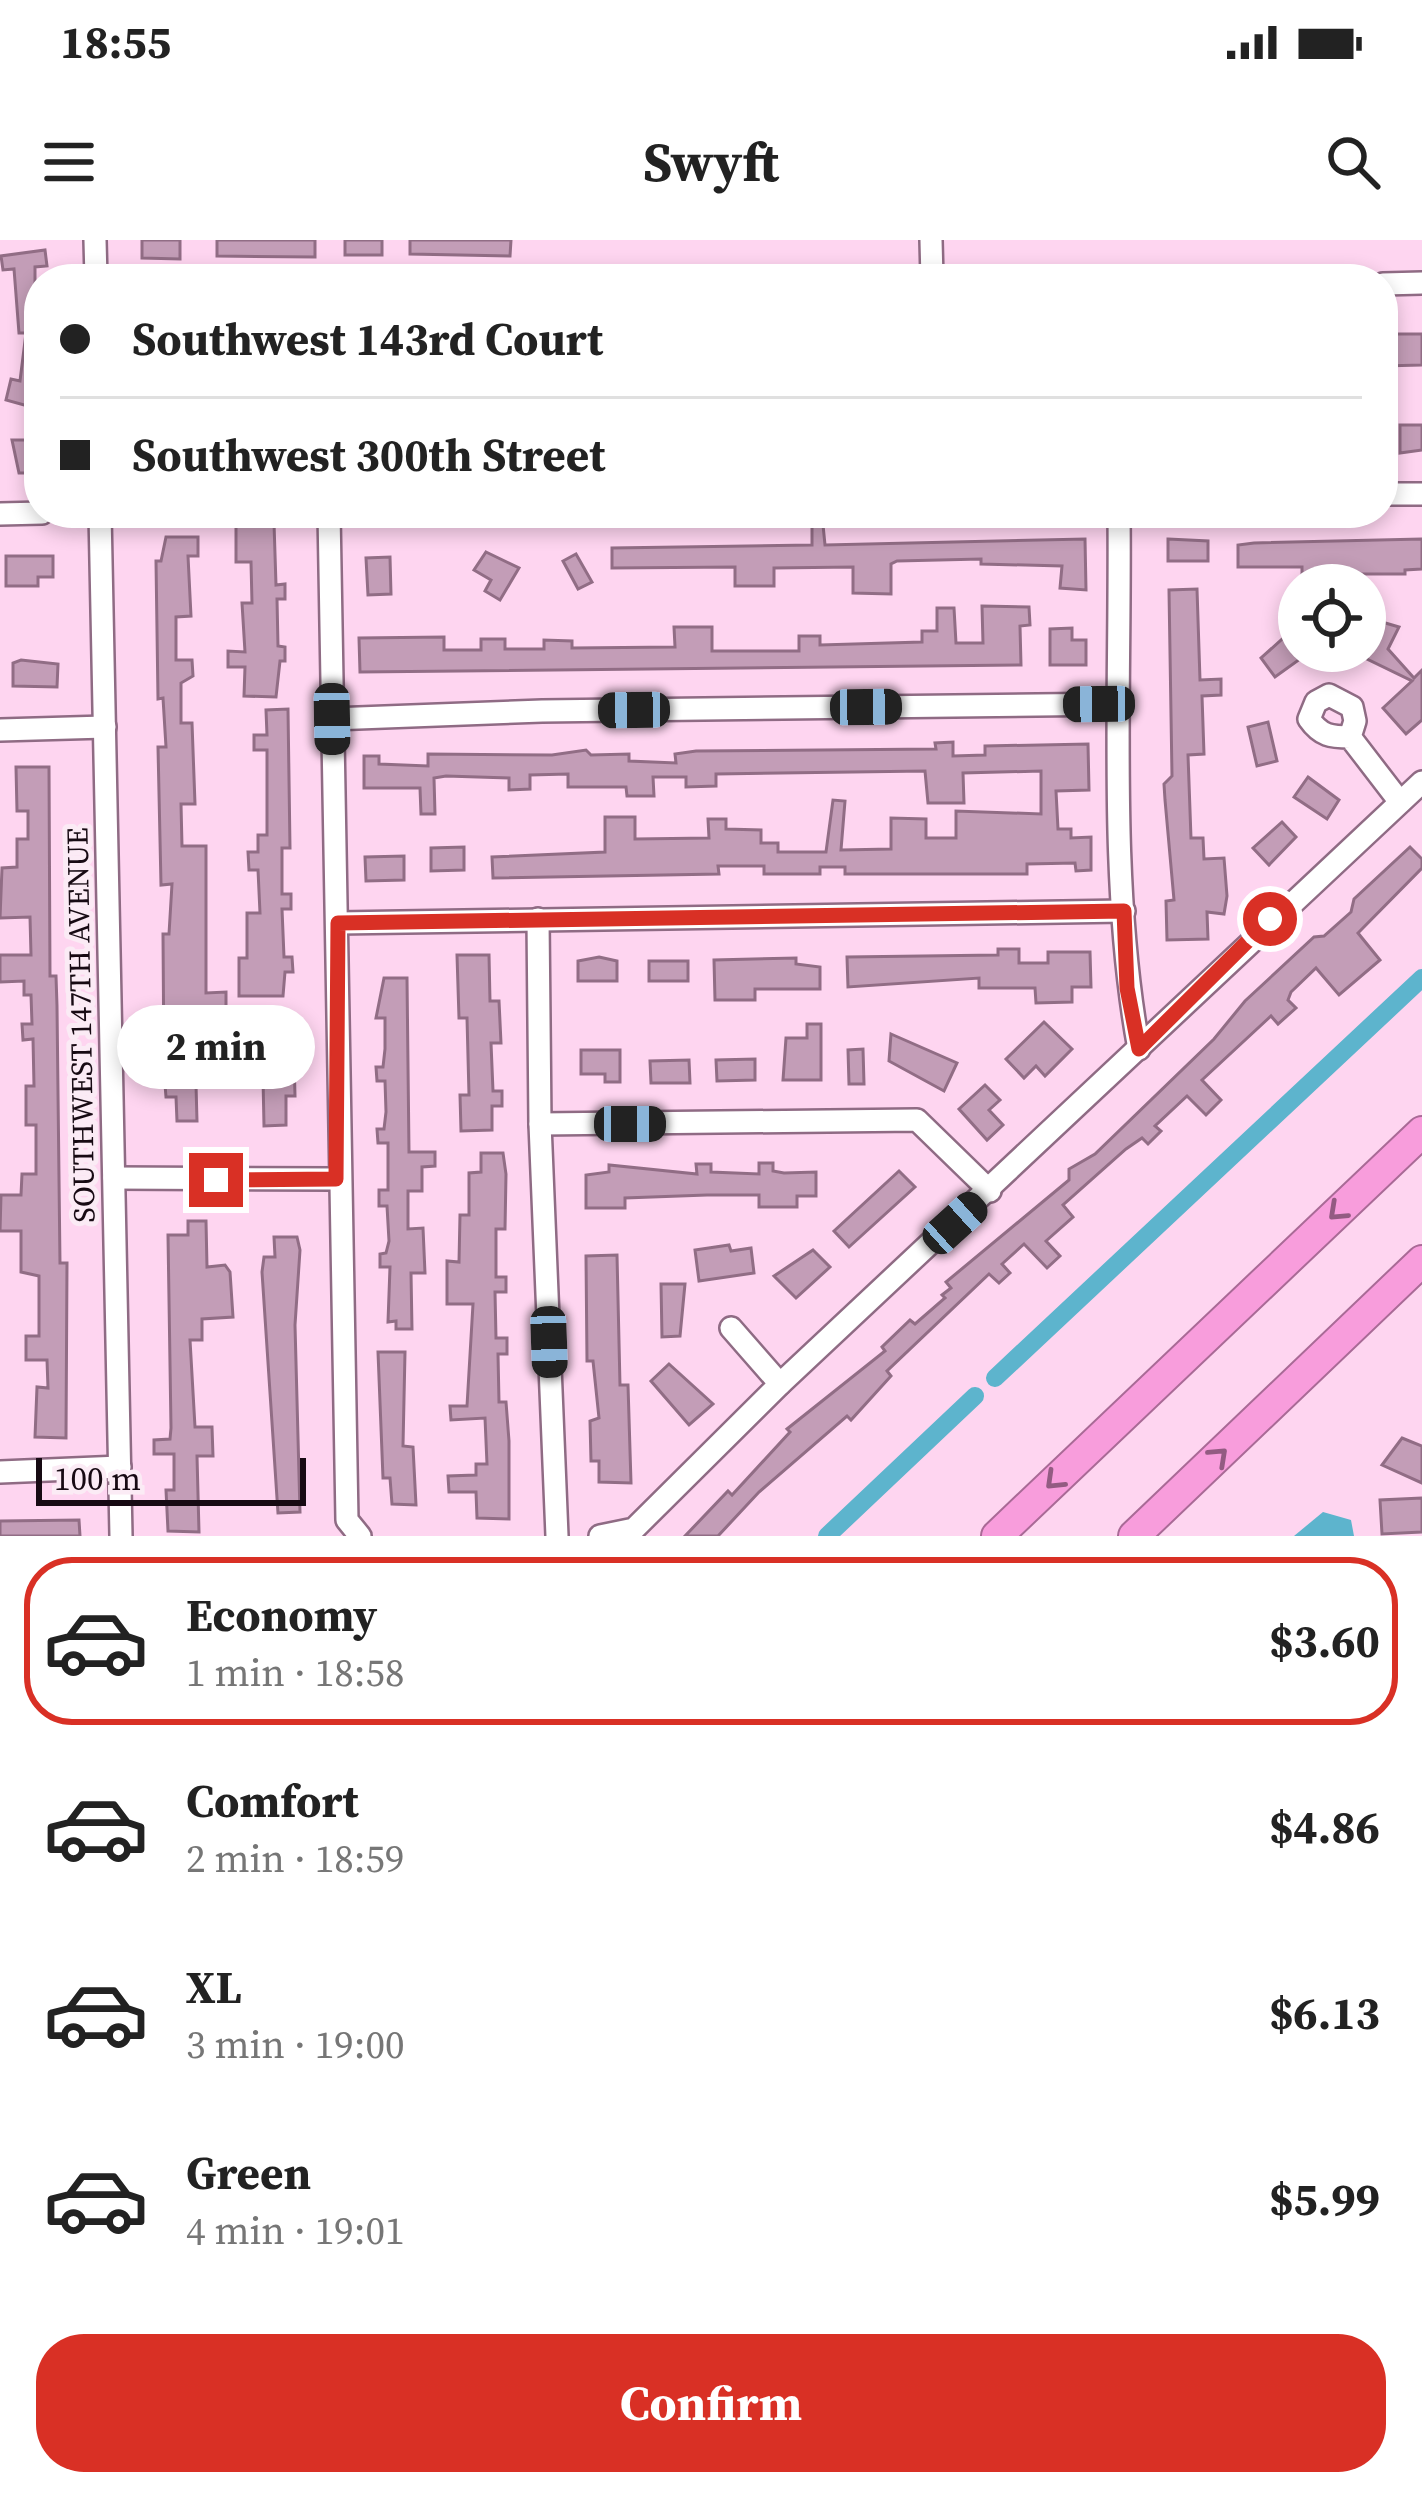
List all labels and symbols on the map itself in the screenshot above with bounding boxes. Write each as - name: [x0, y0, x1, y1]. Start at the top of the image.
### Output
- car: [313, 683, 351, 755]
- car: [1063, 685, 1135, 723]
- car: [830, 688, 902, 726]
- car: [598, 691, 670, 729]
- street label: SOUTHWEST 147TH AVENUE: [57, 827, 104, 1223]
- route start: [1243, 892, 1297, 946]
- callout: 2 min: [117, 1006, 315, 1090]
- car: [594, 1106, 666, 1142]
- route end: [189, 1153, 243, 1207]
- car: [916, 1186, 994, 1260]
- one-way arrow: [1329, 1198, 1351, 1220]
- car: [530, 1305, 568, 1379]
- one-way arrow: [1206, 1449, 1227, 1470]
- scale bar: [36, 1452, 306, 1505]
- one-way arrow: [1046, 1466, 1068, 1488]

